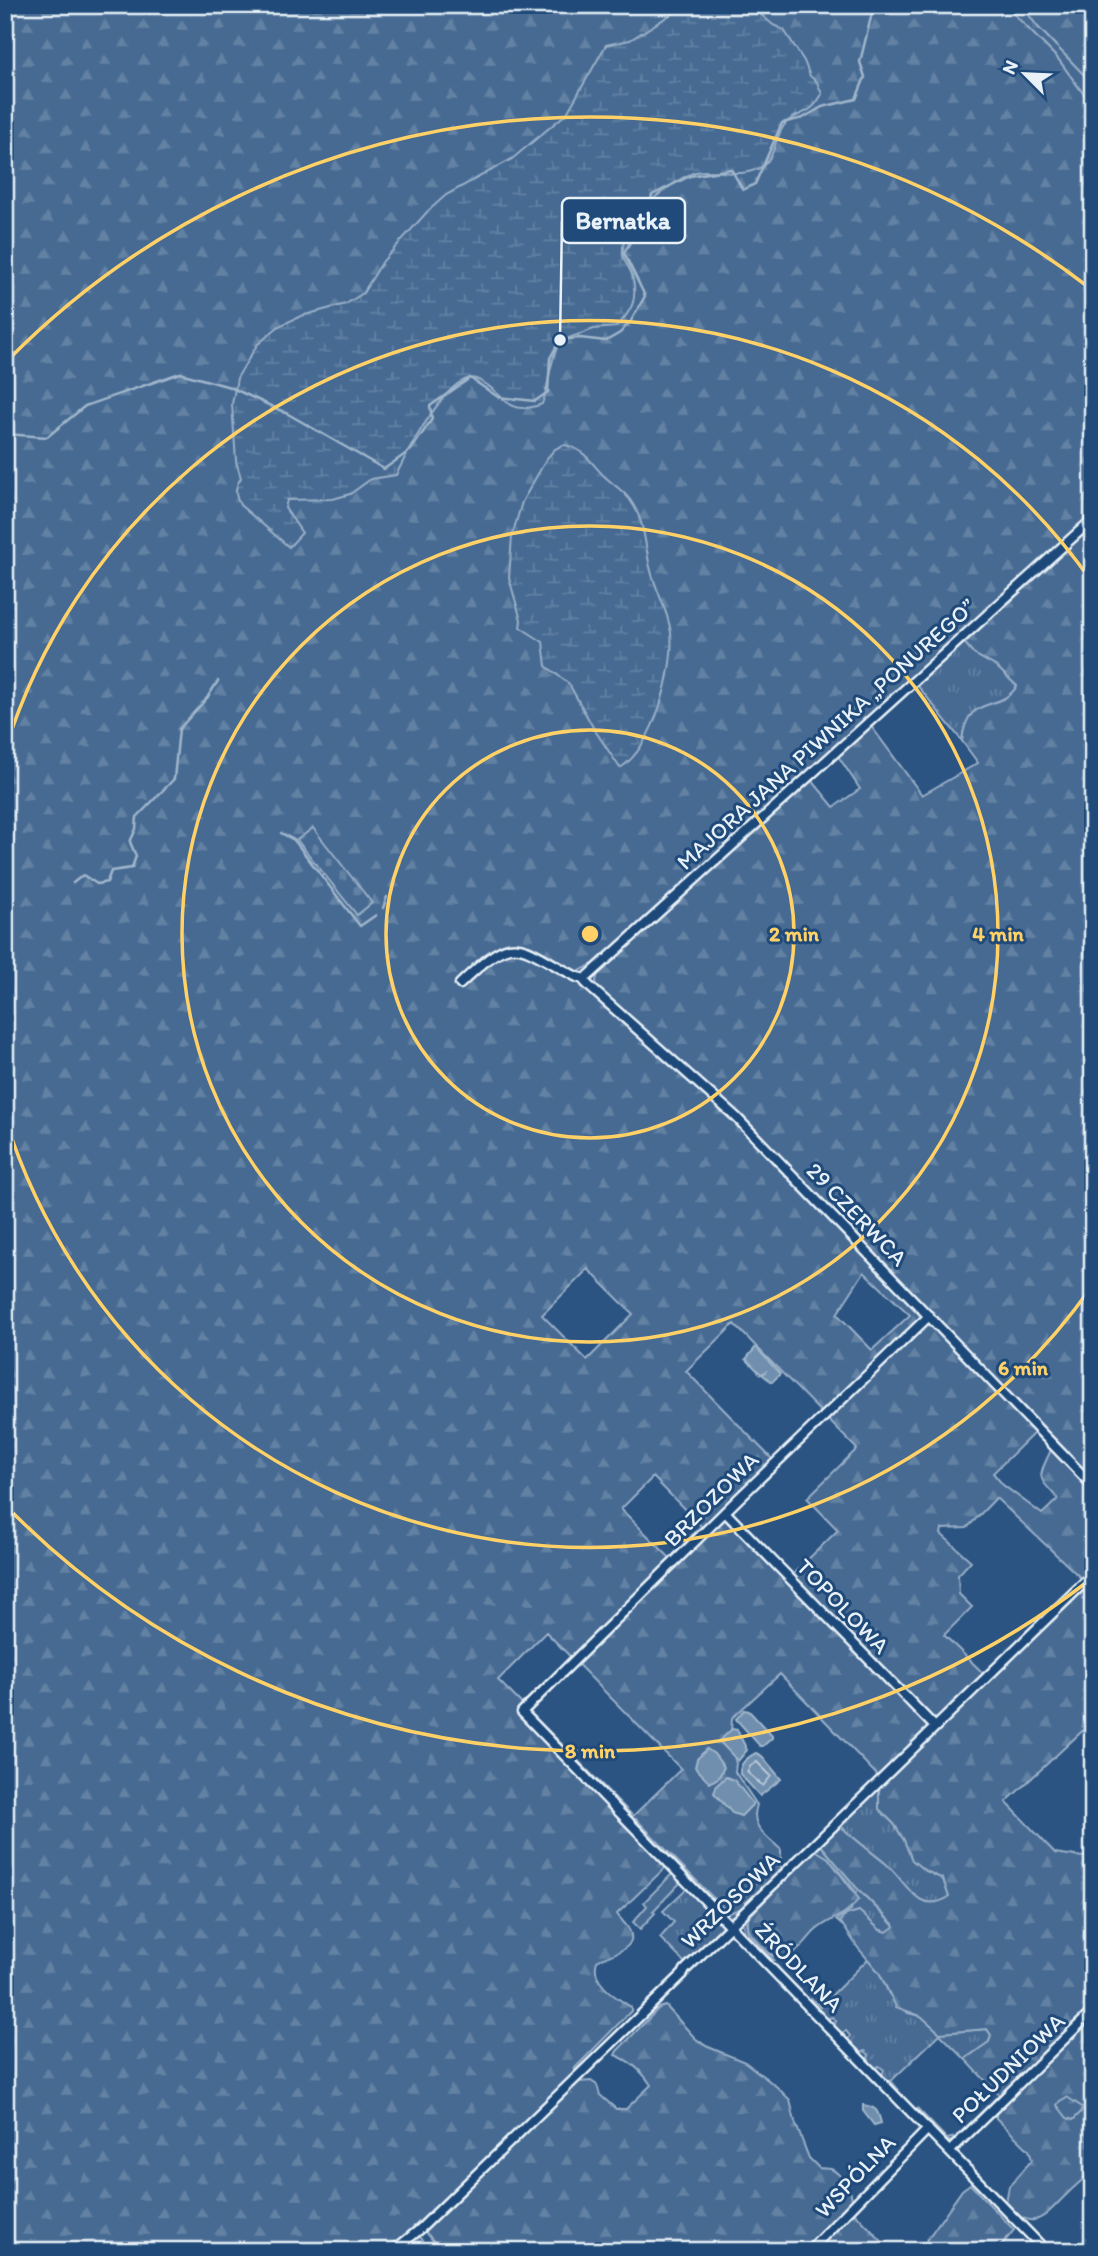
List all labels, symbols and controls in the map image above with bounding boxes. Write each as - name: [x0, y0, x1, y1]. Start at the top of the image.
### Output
- north arrow: [990, 38, 1060, 108]
- text: N: [997, 57, 1023, 78]
- callout: Bernatka: [562, 198, 685, 243]
- text: Bernatka: [576, 206, 671, 235]
- street label: MAJORA JANA PIWNIKA „PONUREGO”: [671, 592, 981, 876]
- text: 2 min: [769, 921, 820, 946]
- text: 4 min: [972, 921, 1025, 946]
- centre of rings: [578, 922, 602, 946]
- street label: 29 CZERWCA: [801, 1156, 914, 1272]
- text: 6 min: [998, 1355, 1049, 1380]
- street label: BRZOZOWA: [658, 1445, 765, 1552]
- street label: TOPOLOWA: [791, 1553, 895, 1660]
- text: 8 min: [565, 1738, 616, 1763]
- street label: WRZOSOWA: [674, 1845, 786, 1954]
- street label: ŹRÓDLANA: [749, 1916, 849, 2018]
- street label: POŁUDNIOWA: [946, 2007, 1071, 2129]
- street label: WSPÓLNA: [809, 2128, 902, 2223]

